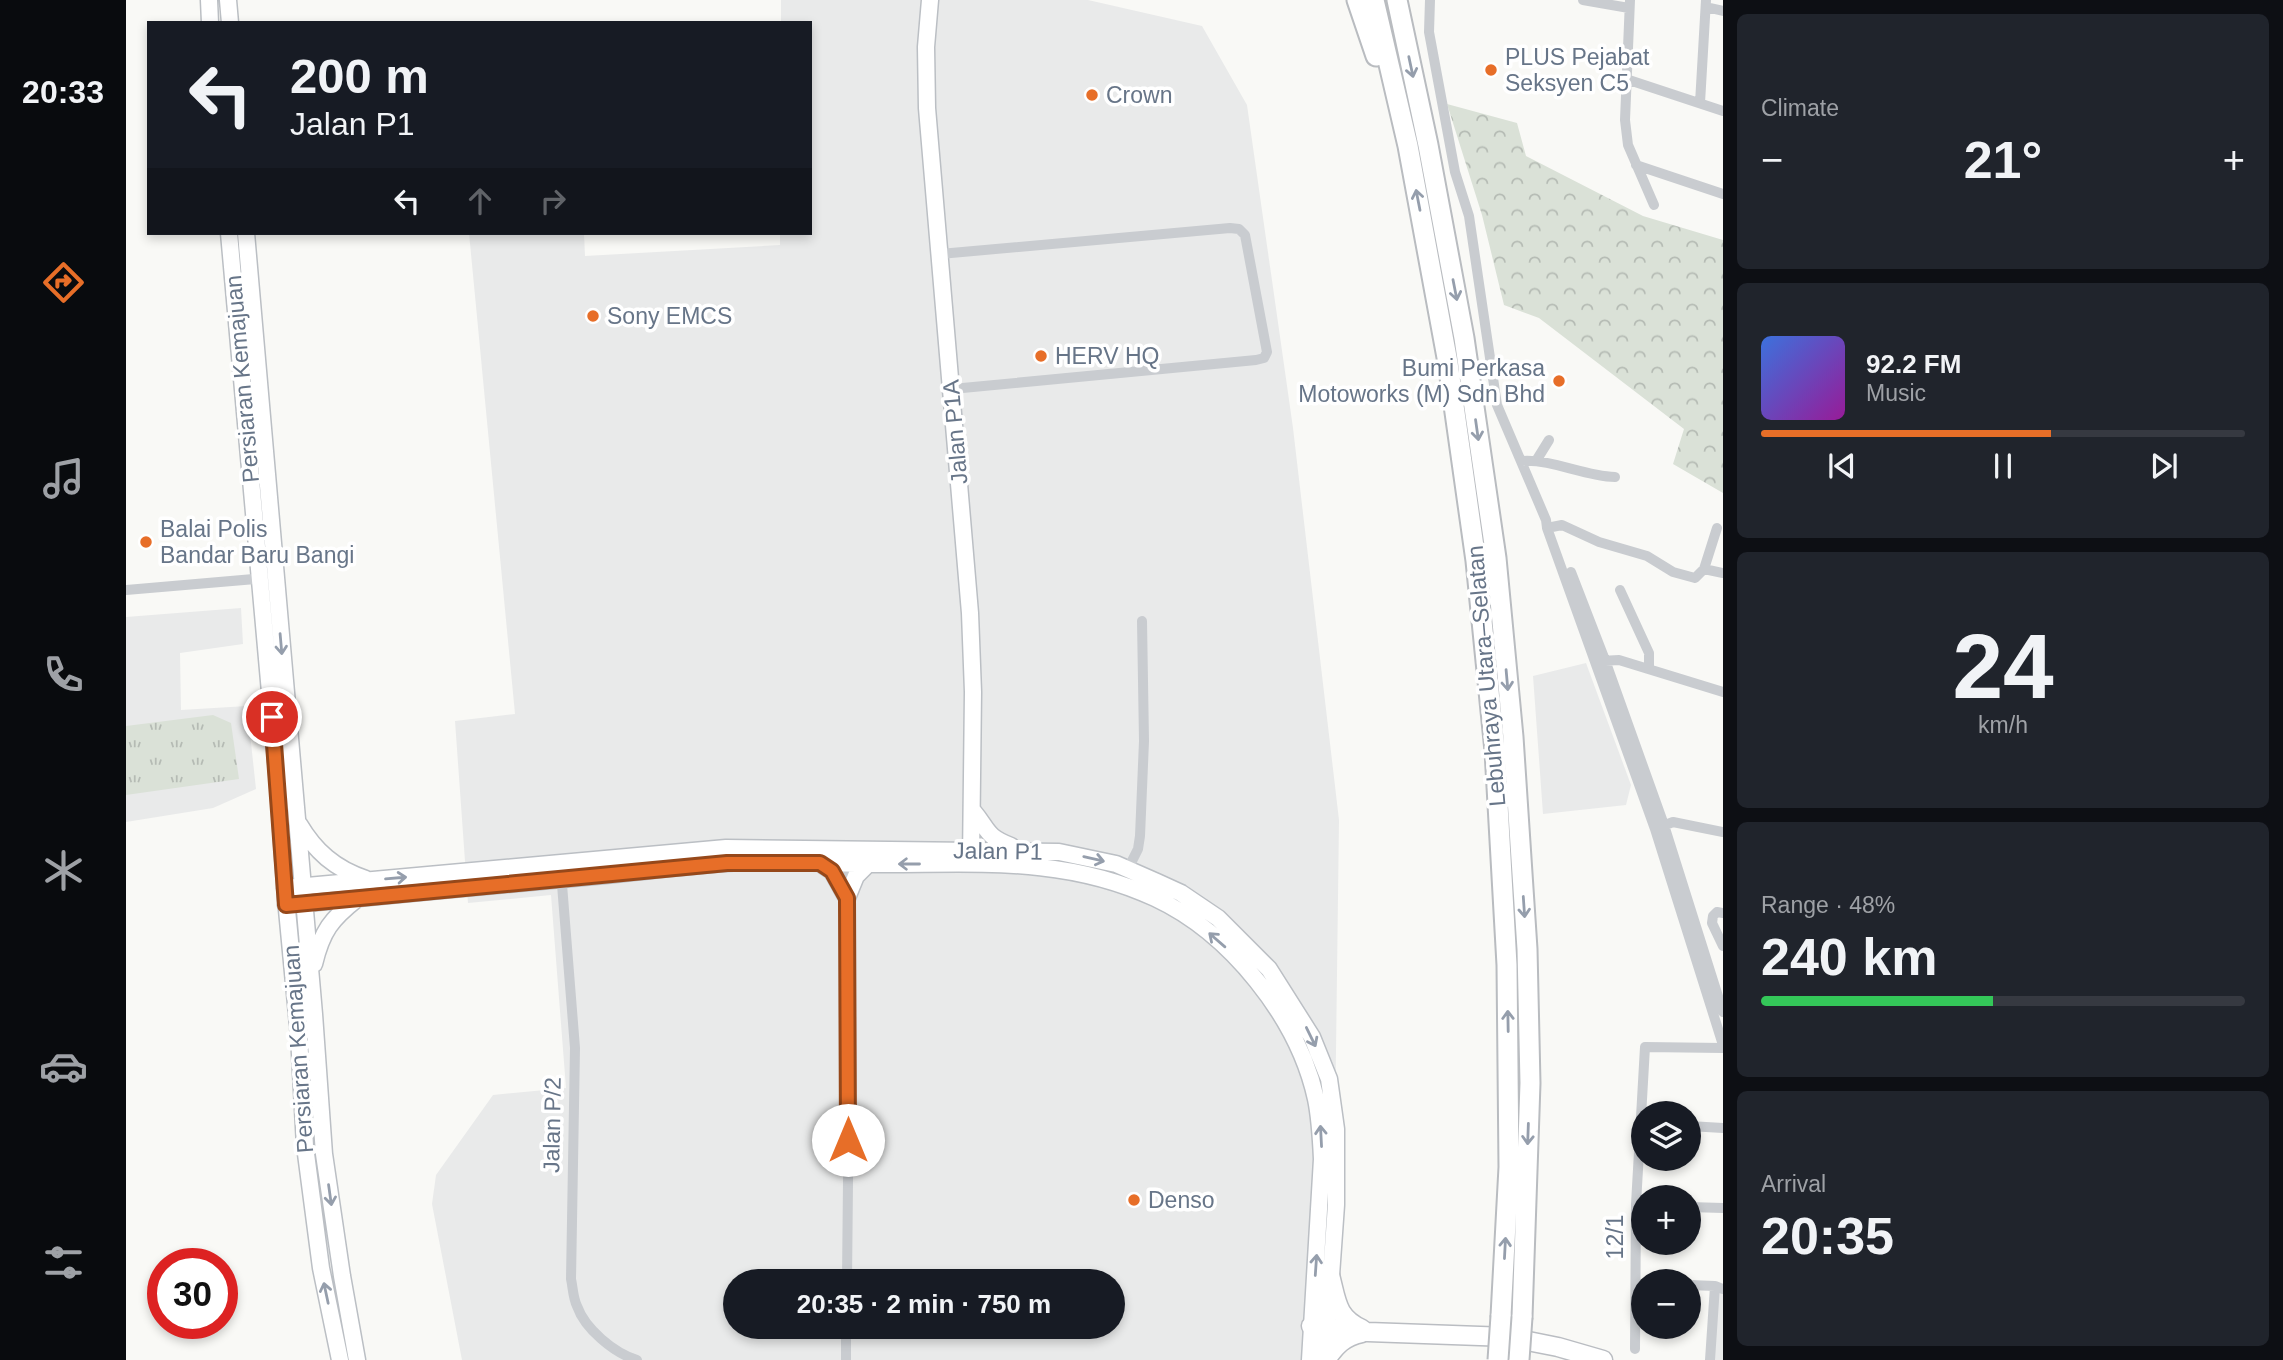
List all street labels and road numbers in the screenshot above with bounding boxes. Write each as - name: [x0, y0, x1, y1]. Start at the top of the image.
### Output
- street label: Persiaran Kemajuan: [220, 274, 264, 484]
- street label: Jalan P1A: [937, 378, 973, 485]
- street label: Lebuhraya Utara–Selatan: [1462, 544, 1510, 808]
- street label: Jalan P1: [953, 837, 1043, 865]
- street label: Persiaran Kemajuan: [278, 944, 318, 1154]
- street label: Jalan P/2: [538, 1077, 566, 1173]
- street label: 12/1: [1602, 1215, 1628, 1259]

